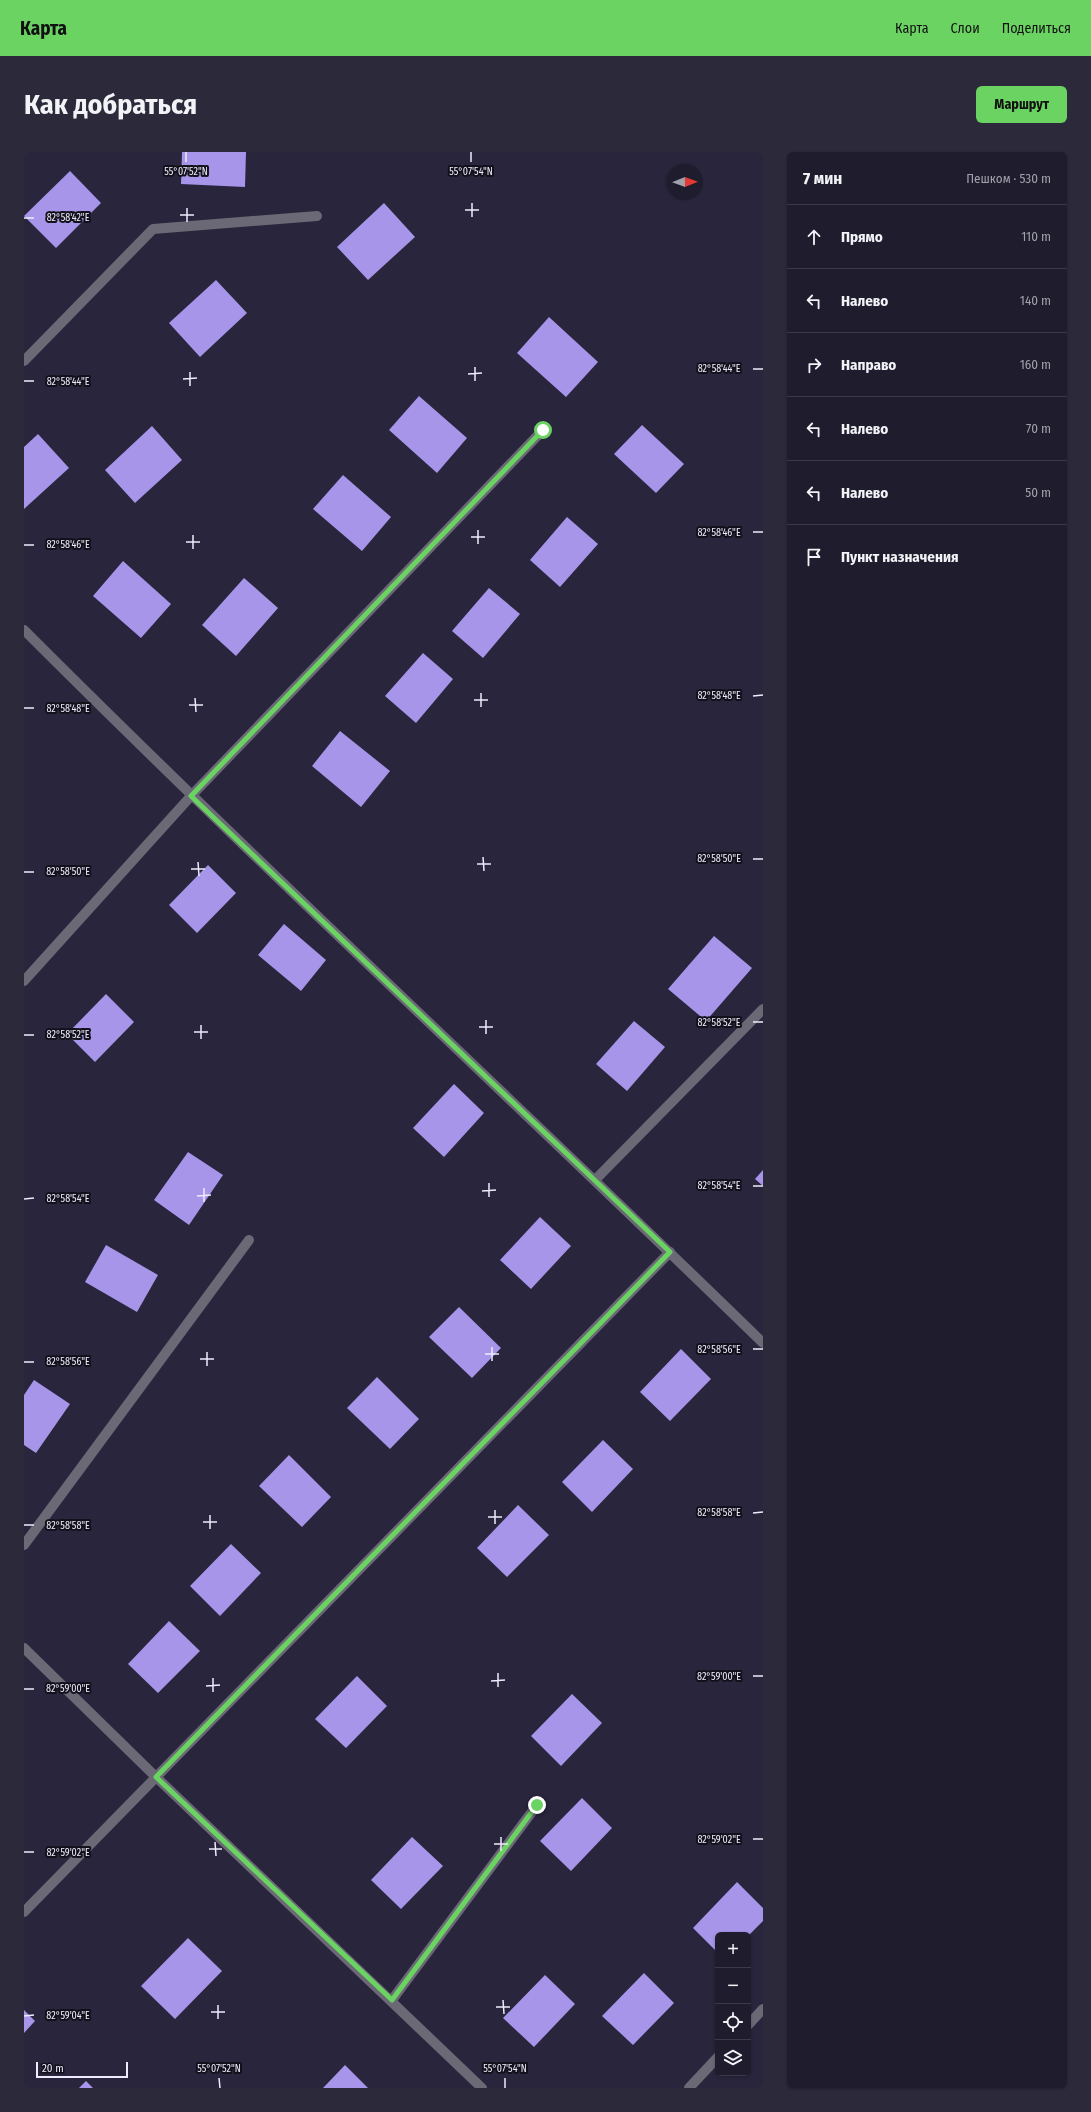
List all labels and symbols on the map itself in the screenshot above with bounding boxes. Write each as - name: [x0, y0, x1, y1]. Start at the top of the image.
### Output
- north arrow: [667, 164, 703, 200]
- text: 55°07'52"N: [164, 166, 208, 178]
- text: 55°07'54"N: [449, 166, 493, 178]
- text: 82°58'42"E: [47, 212, 90, 224]
- text: 82°58'44"E: [698, 363, 741, 375]
- text: 82°58'44"E: [47, 376, 90, 388]
- route start: [534, 421, 552, 439]
- text: 82°58'46"E: [697, 527, 741, 539]
- text: 82°58'46"E: [46, 539, 90, 551]
- text: 82°58'48"E: [697, 690, 741, 702]
- text: 82°58'48"E: [46, 703, 90, 715]
- text: 82°58'50"E: [697, 853, 741, 865]
- text: 82°58'50"E: [46, 866, 90, 878]
- text: 82°58'52"E: [698, 1017, 741, 1029]
- text: 82°58'52"E: [47, 1029, 90, 1041]
- text: 82°58'54"E: [698, 1180, 741, 1192]
- text: 82°58'54"E: [47, 1193, 90, 1205]
- text: 82°58'56"E: [697, 1344, 741, 1356]
- text: 82°58'56"E: [46, 1356, 90, 1368]
- text: 82°58'58"E: [697, 1507, 741, 1519]
- text: 82°58'58"E: [46, 1520, 90, 1532]
- text: 82°59'00"E: [697, 1671, 741, 1683]
- text: 82°59'00"E: [46, 1683, 90, 1695]
- route end: [528, 1796, 546, 1814]
- text: 82°59'02"E: [697, 1834, 741, 1846]
- text: 82°59'02"E: [46, 1847, 90, 1859]
- text: 82°59'04"E: [46, 2010, 90, 2022]
- scale bar: [36, 2060, 128, 2079]
- text: 55°07'52"N: [197, 2063, 241, 2075]
- text: 55°07'54"N: [483, 2063, 527, 2075]

